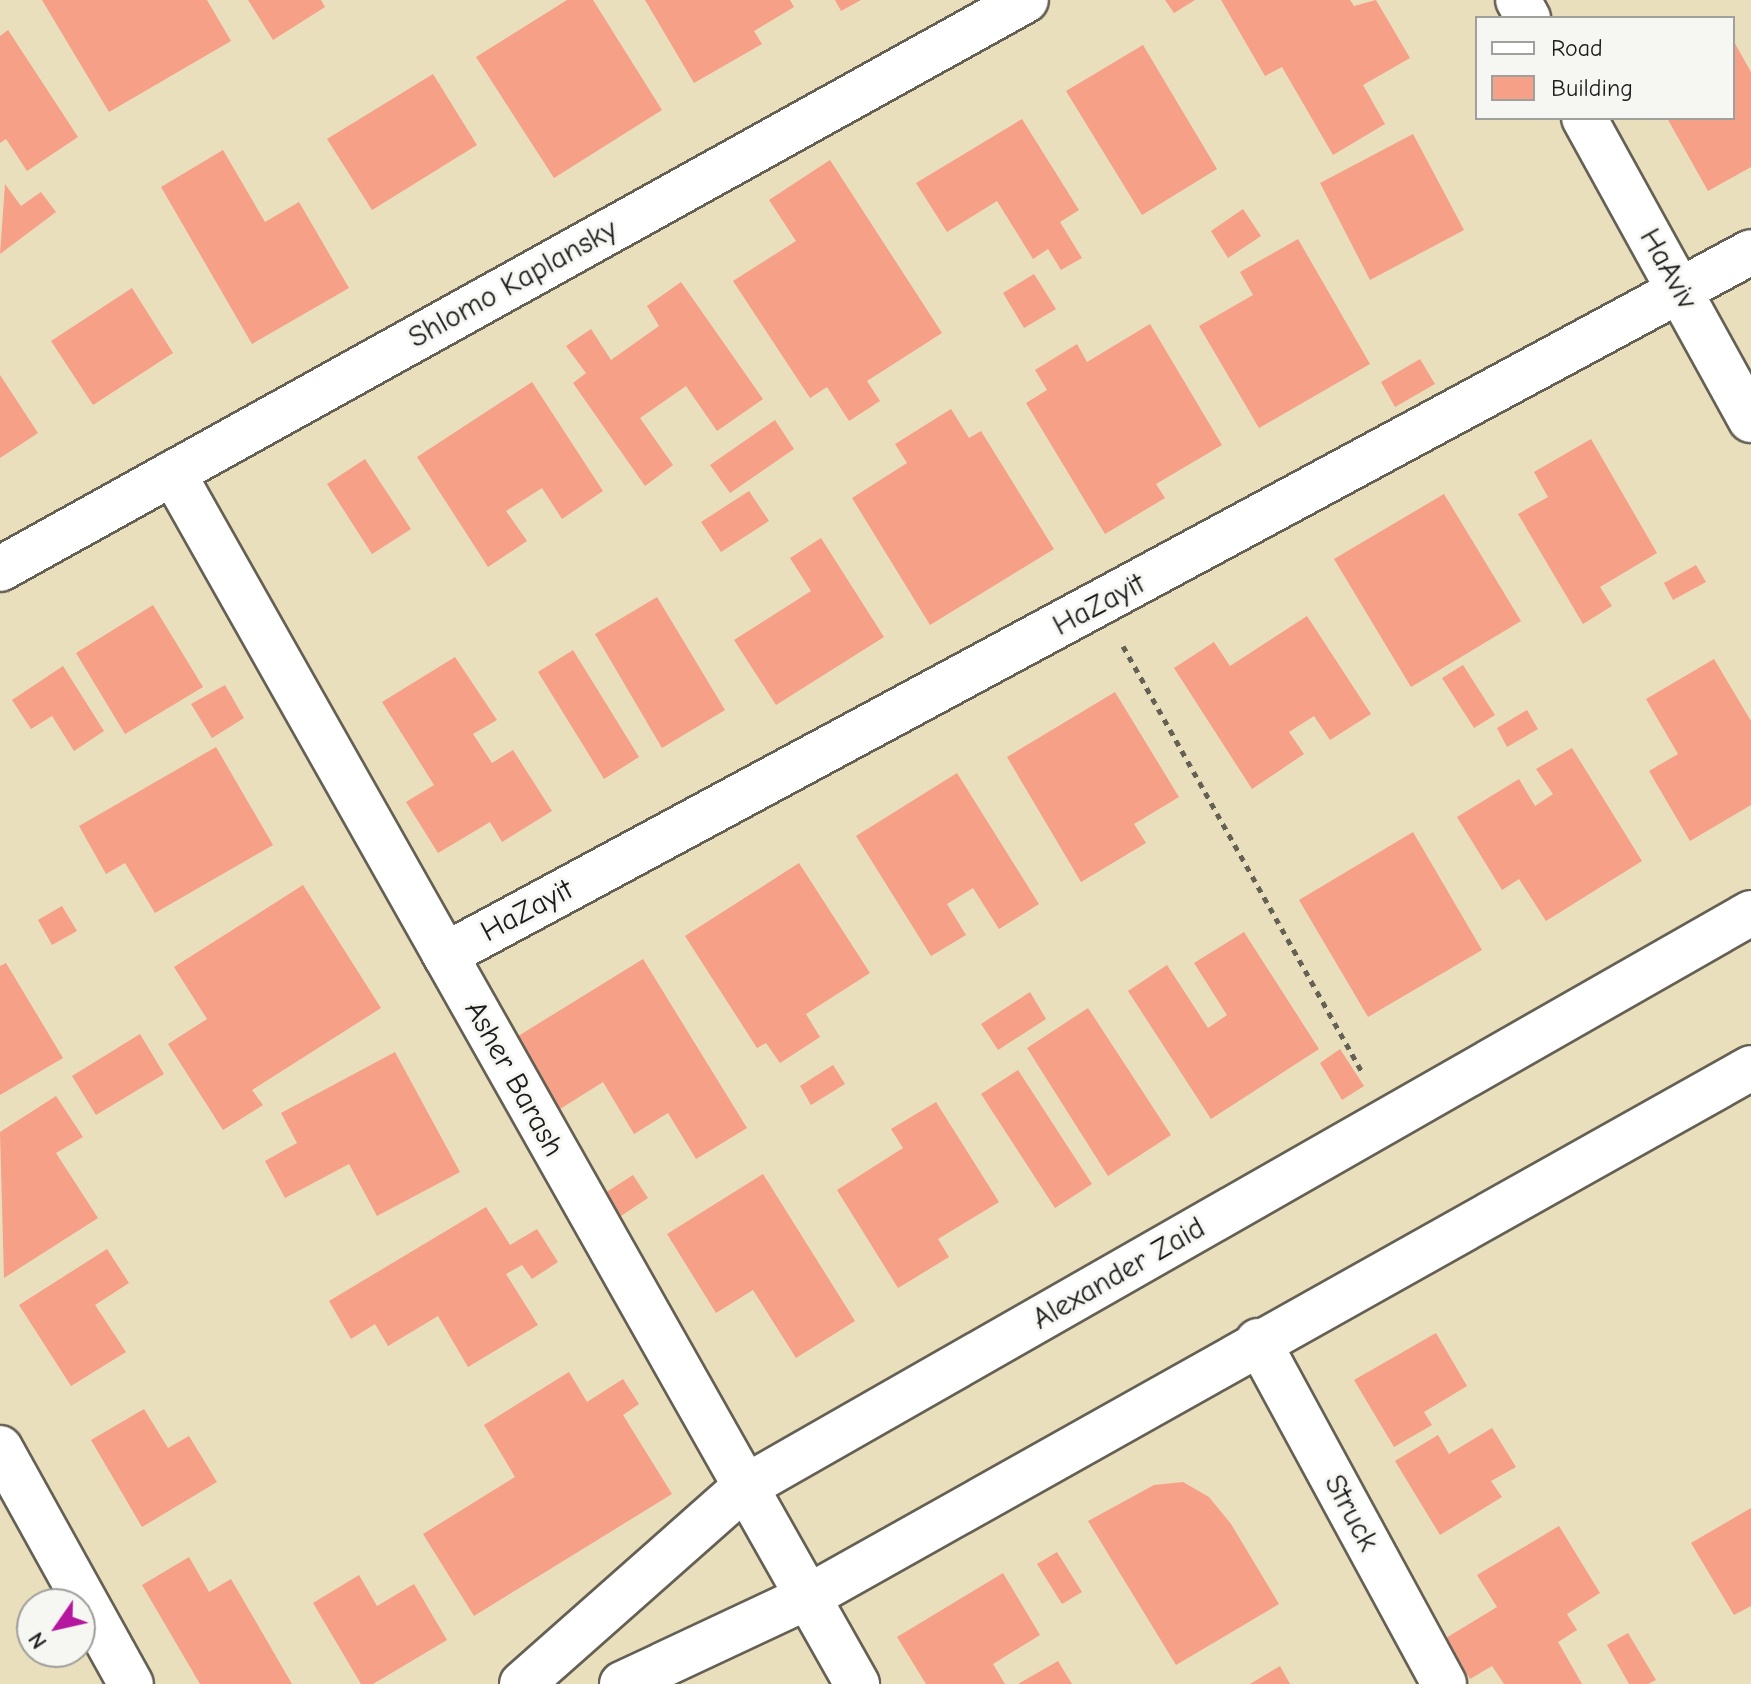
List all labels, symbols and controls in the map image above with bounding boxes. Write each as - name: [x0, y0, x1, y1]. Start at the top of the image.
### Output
- legend: [1475, 16, 1735, 120]
- text: Road: [1551, 34, 1603, 62]
- text: Building: [1551, 74, 1633, 102]
- street label: Shlomo Kaplansky: [402, 212, 624, 356]
- street label: HaAviv: [1631, 222, 1705, 316]
- street label: HaZayit: [1047, 566, 1151, 644]
- street label: HaZayit: [475, 872, 579, 950]
- street label: Asher Barash: [456, 995, 572, 1163]
- street label: Alexander Zaid: [1026, 1210, 1212, 1338]
- street label: Struck: [1316, 1469, 1386, 1557]
- north arrow: [16, 1588, 96, 1668]
- text: N: [23, 1627, 53, 1654]

